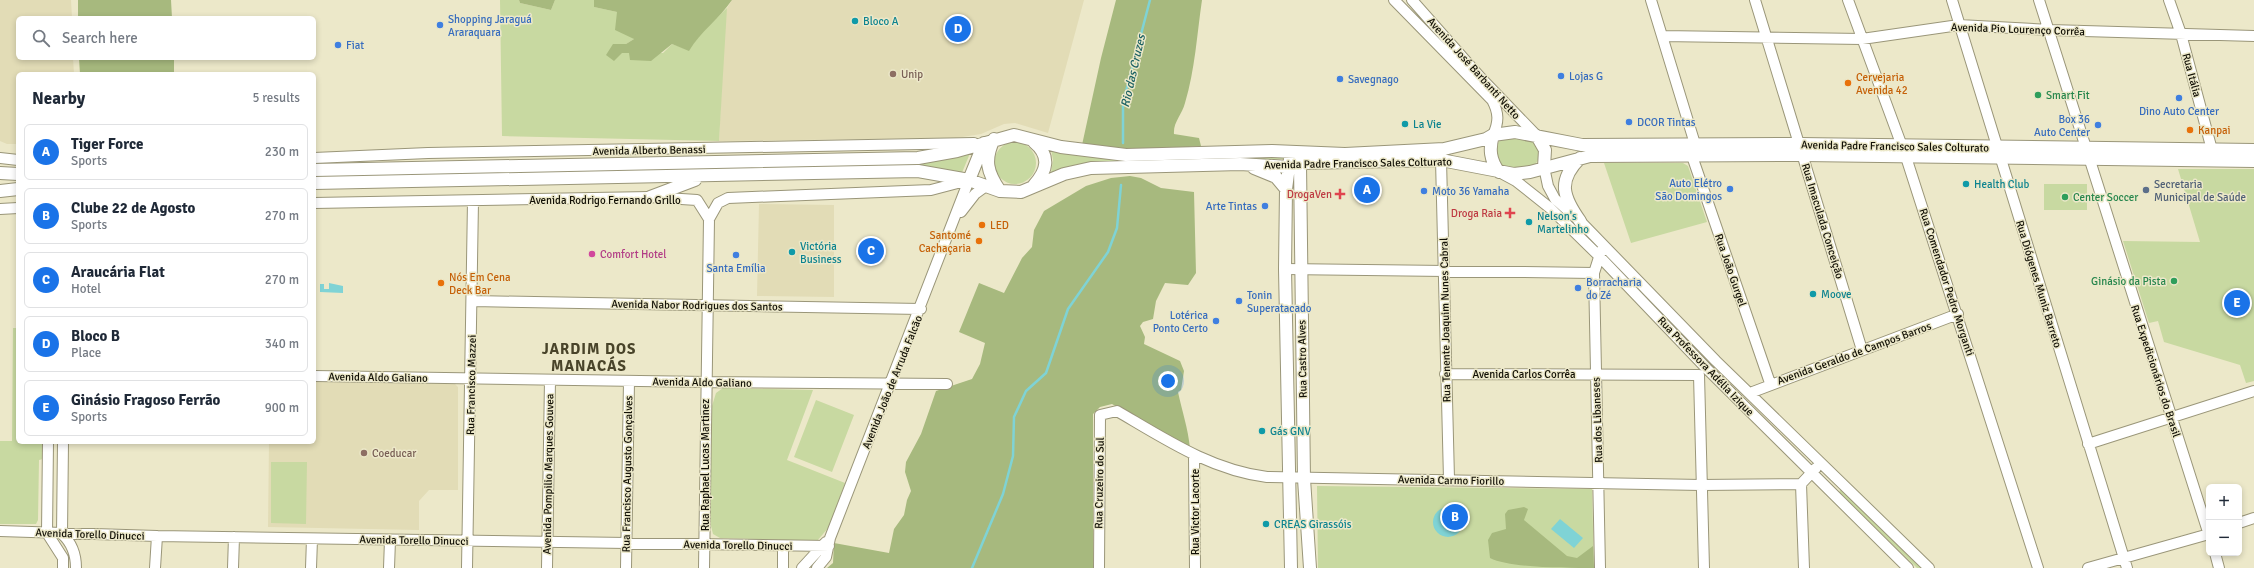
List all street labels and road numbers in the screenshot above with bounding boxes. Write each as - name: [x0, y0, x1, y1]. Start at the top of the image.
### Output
- street label: Avenida José Barbanti Netto: [1424, 15, 1523, 122]
- street label: Avenida Pio Lourenço Corrêa: [1951, 21, 2086, 38]
- street label: Rua Itália: [2179, 52, 2204, 99]
- street label: Avenida Padre Francisco Sales Colturato: [1801, 138, 1989, 155]
- street label: Avenida Alberto Benassi: [592, 143, 706, 158]
- street label: Avenida Padre Francisco Sales Colturato: [1264, 155, 1452, 172]
- street label: Rua Imaculada Conceição: [1799, 162, 1846, 281]
- street label: Avenida Rodrigo Fernando Grillo: [529, 194, 681, 207]
- street label: Rua Comendador Pedro Morganti: [1916, 207, 1977, 358]
- street label: Rua Diógenes Muniz Barreto: [2013, 219, 2064, 350]
- street label: Rua João Gurgel: [1712, 232, 1749, 308]
- street label: Rua Tenente Joaquim Nunes Cabral: [1438, 238, 1453, 402]
- street label: Avenida Nabor Rodrigues dos Santos: [611, 298, 783, 313]
- street label: Rua Expedicionários do Brasil: [2128, 303, 2183, 439]
- street label: Avenida João de Arruda Falcão: [860, 313, 925, 451]
- street label: Rua Professora Adélia Izique: [1655, 314, 1756, 419]
- street label: Avenida Geraldo de Campos Barros: [1775, 319, 1933, 387]
- street label: Rua Castro Alves: [1295, 320, 1310, 398]
- street label: Rua Francisco Mazzei: [464, 335, 479, 435]
- street label: Avenida Carlos Corrêa: [1472, 368, 1576, 381]
- street label: Avenida Aldo Galiano: [328, 370, 428, 385]
- street label: Avenida Aldo Galiano: [652, 375, 752, 390]
- street label: Rua dos Libaneses: [1590, 377, 1605, 463]
- street label: Avenida Pompilio Marques Gouvea: [541, 393, 556, 555]
- street label: Rua Francisco Augusto Gonçalves: [620, 395, 635, 553]
- street label: Rua Raphael Lucas Martinez: [699, 399, 712, 531]
- street label: Rua Cruzeiro do Sul: [1092, 437, 1107, 529]
- street label: Rua Victor Lacorte: [1189, 469, 1202, 555]
- street label: Avenida Carmo Fiorillo: [1398, 473, 1505, 488]
- street label: Avenida Torello Dinucci: [35, 526, 145, 543]
- street label: Avenida Torello Dinucci: [359, 533, 469, 548]
- street label: Avenida Torello Dinucci: [683, 538, 793, 553]

